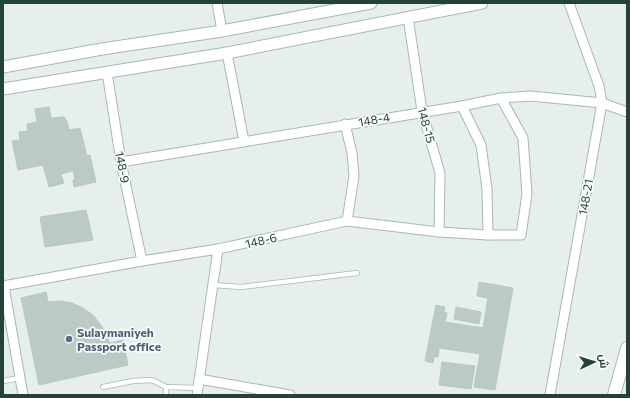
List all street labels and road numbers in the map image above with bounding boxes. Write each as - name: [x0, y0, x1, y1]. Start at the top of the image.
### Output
- street label: 148-15: [415, 105, 439, 145]
- street label: 148-4: [357, 109, 391, 129]
- street label: 148-9: [113, 150, 133, 184]
- street label: 148-21: [575, 178, 595, 216]
- street label: 148-6: [244, 230, 278, 250]

